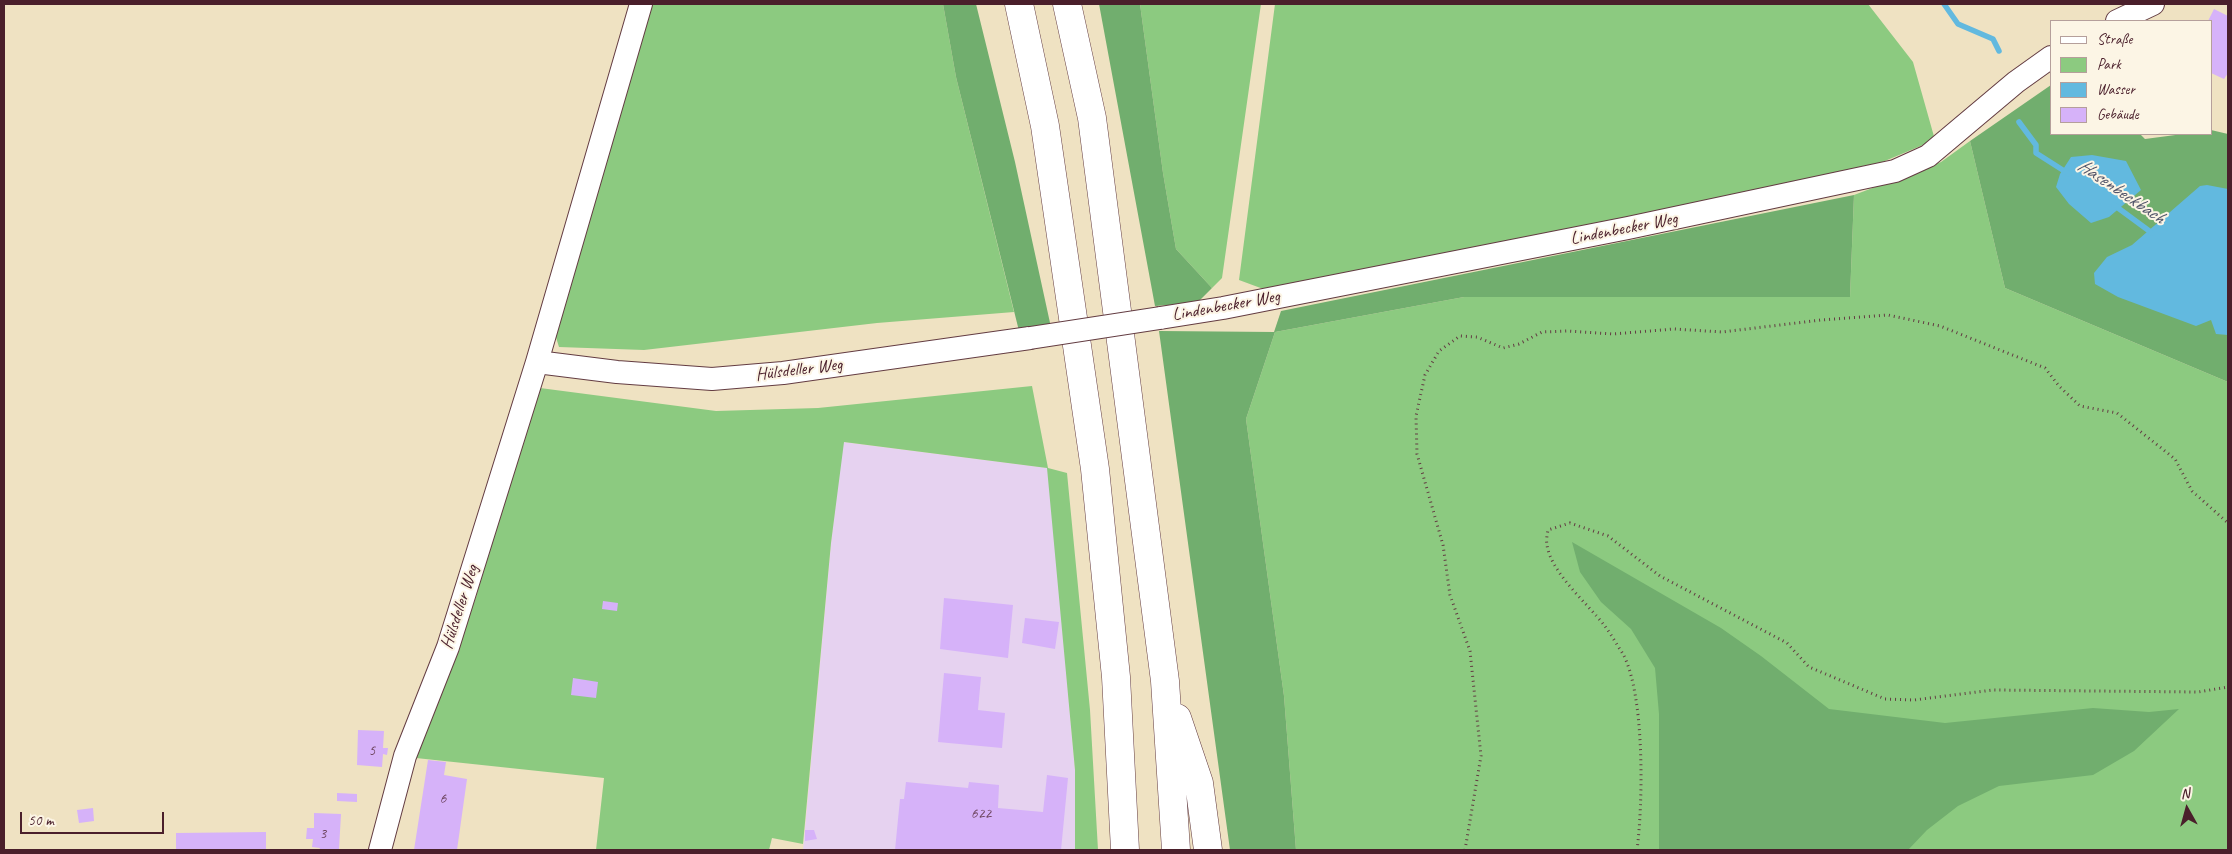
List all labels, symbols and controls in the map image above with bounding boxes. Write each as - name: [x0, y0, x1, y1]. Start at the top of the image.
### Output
- legend: [2050, 20, 2212, 135]
- text: Straße: [2097, 30, 2132, 49]
- text: Park: [2097, 55, 2121, 74]
- text: Wasser: [2097, 80, 2135, 99]
- text: Gebäude: [2097, 105, 2139, 124]
- water label: Hasenbeckbach: [2073, 155, 2169, 229]
- street label: Lindenbecker Weg: [1568, 208, 1680, 250]
- street label: Lindenbecker Weg: [1170, 286, 1282, 326]
- street label: Hülsdeller Weg: [754, 354, 844, 386]
- street label: Hülsdeller Weg: [436, 562, 484, 652]
- house number: 5: [369, 742, 375, 760]
- north arrow: [2162, 784, 2212, 834]
- text: N: [2180, 785, 2190, 803]
- house number: 6: [440, 790, 446, 808]
- scale bar: [22, 802, 166, 834]
- house number: 622: [971, 805, 991, 823]
- text: 50 m: [28, 811, 54, 830]
- house number: 3: [320, 825, 326, 843]

